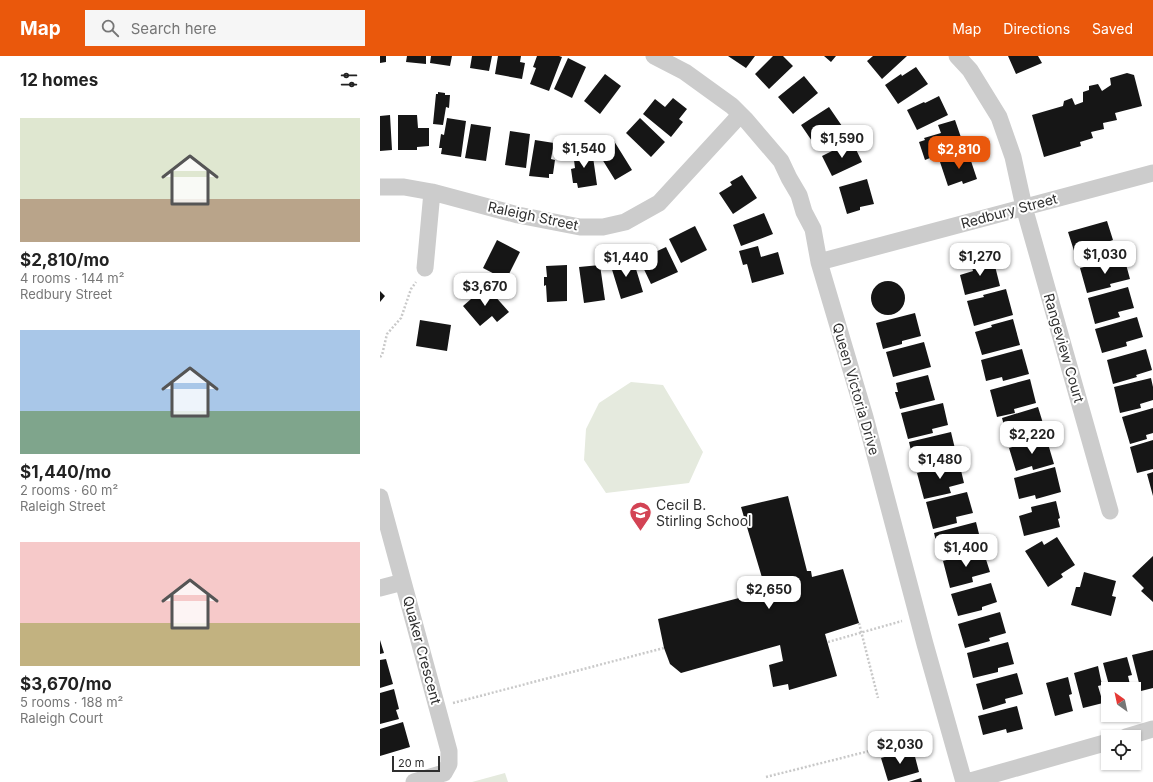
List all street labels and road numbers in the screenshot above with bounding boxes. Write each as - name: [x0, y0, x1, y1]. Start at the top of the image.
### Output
- street label: Redbury Street: [959, 189, 1059, 232]
- street label: Raleigh Street: [486, 198, 580, 233]
- street label: Rangeview Court: [1041, 291, 1088, 405]
- street label: Queen Victoria Drive: [829, 321, 884, 457]
- street label: Quaker Crescent: [400, 594, 445, 706]

